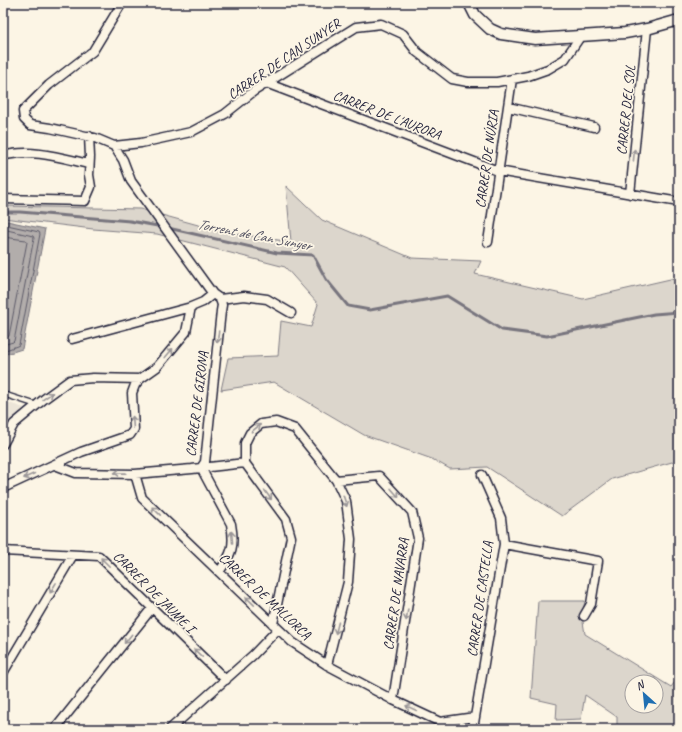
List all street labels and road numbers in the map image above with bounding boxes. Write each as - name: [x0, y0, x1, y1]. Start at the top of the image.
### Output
- street label: CARRER DE CAN SUNYER: [224, 14, 345, 103]
- street label: CARRER DEL SOL: [613, 64, 639, 156]
- street label: CARRER DE L'AURORA: [331, 87, 444, 144]
- street label: CARRER DE NÚRIA: [472, 108, 502, 209]
- street label: CARRER DE GIRONA: [182, 349, 212, 458]
- street label: CARRER DE NAVARRA: [380, 536, 412, 651]
- street label: CARRER DE CASTELLA: [463, 539, 497, 658]
- street label: CARRER DE JAUME I: [110, 548, 201, 639]
- street label: CARRER DE MALLORCA: [216, 549, 315, 644]

